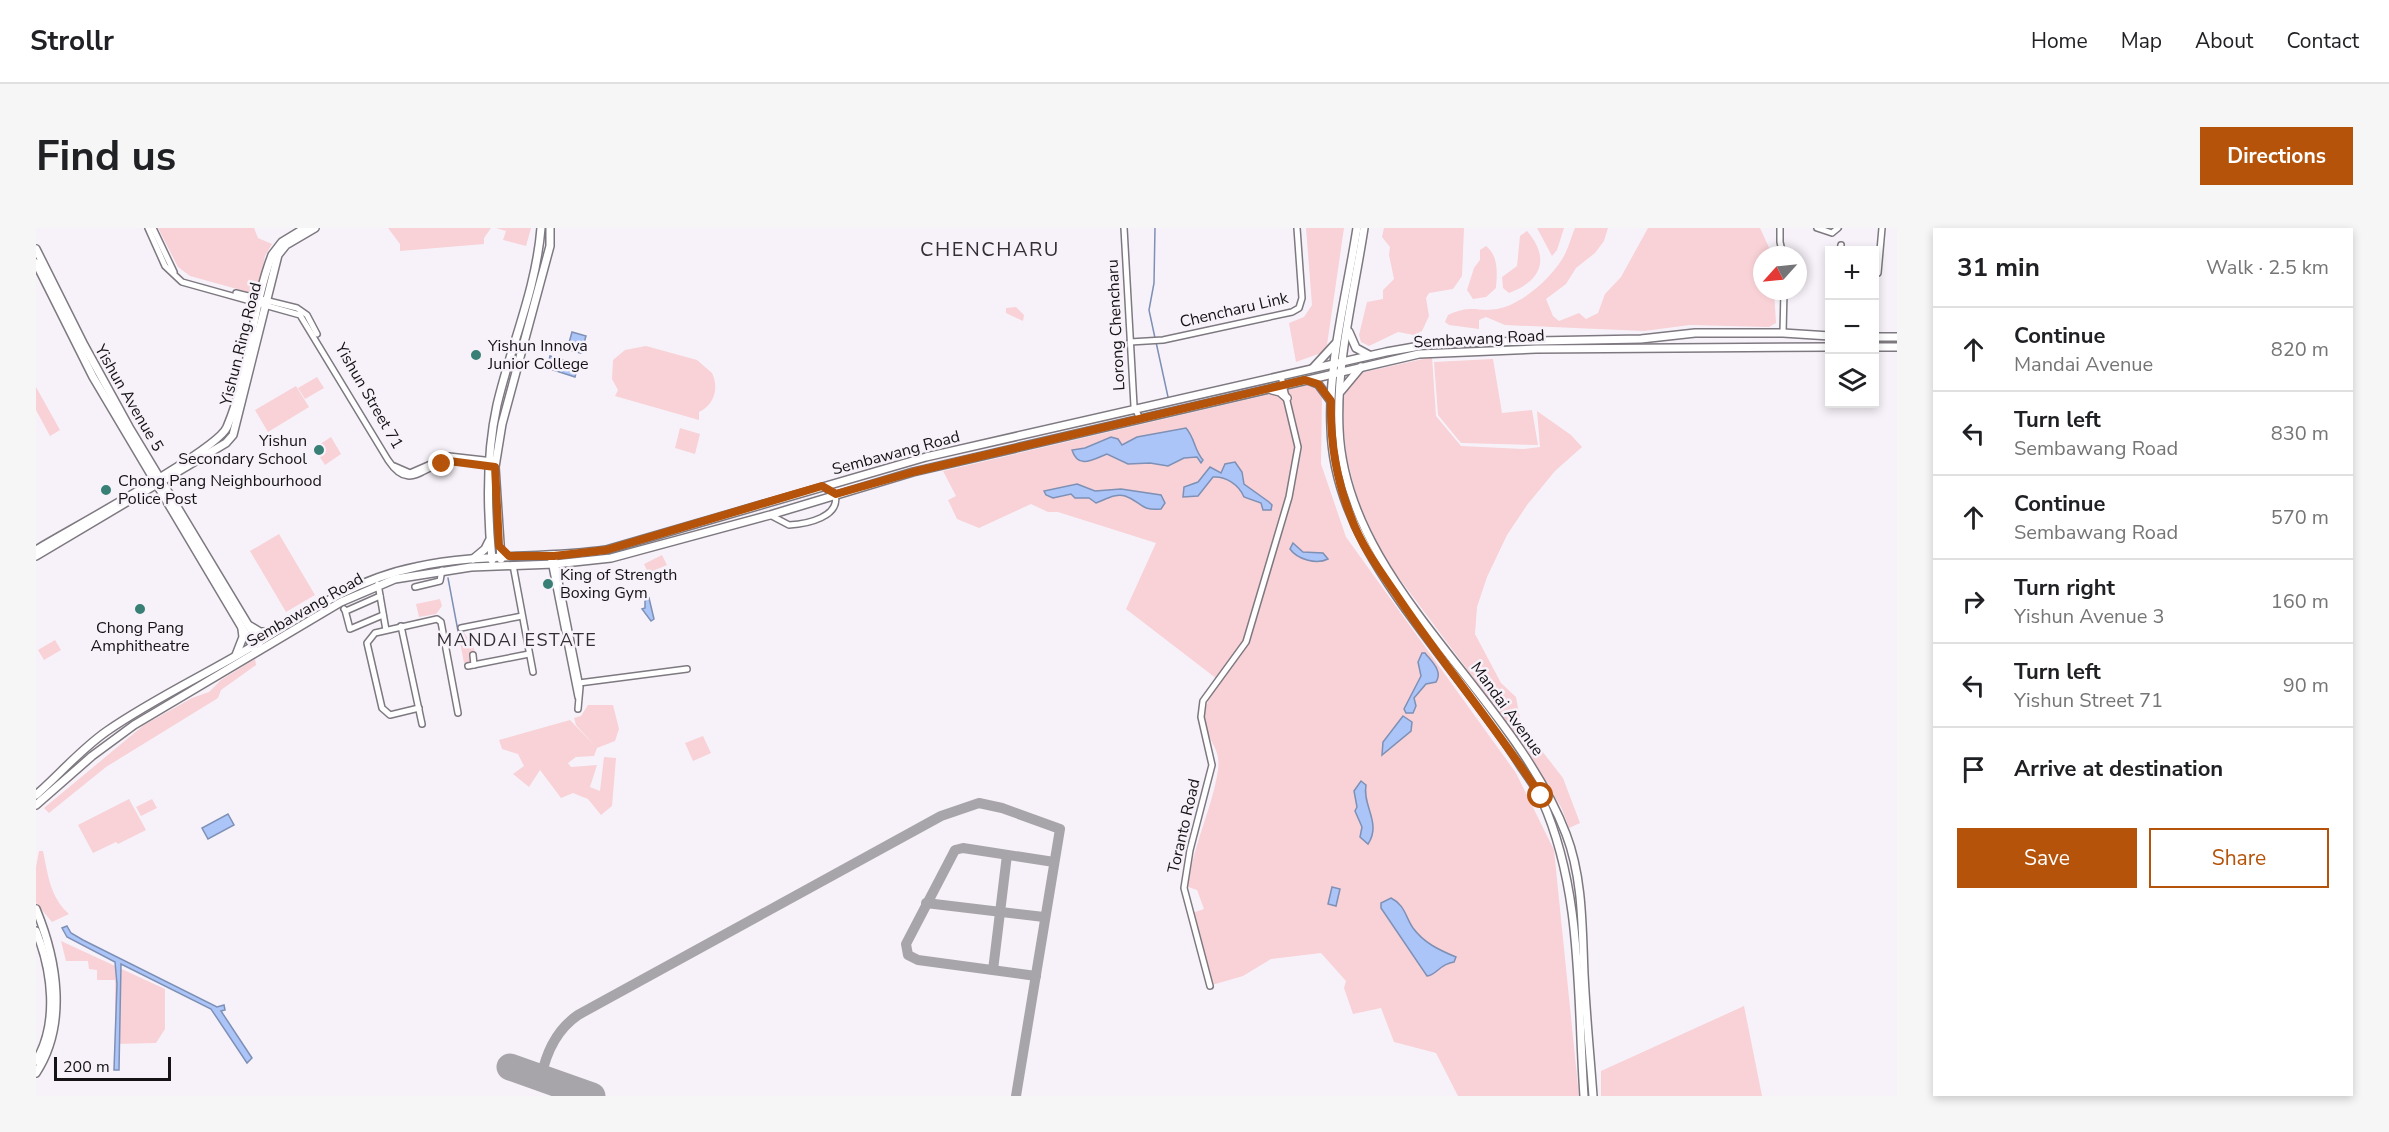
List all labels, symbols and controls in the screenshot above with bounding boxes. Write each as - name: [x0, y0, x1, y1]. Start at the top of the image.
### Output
- text: Strollr: [30, 22, 114, 60]
- text: Home: [2031, 27, 2088, 55]
- text: Map: [2121, 27, 2162, 55]
- text: About: [2195, 27, 2253, 55]
- text: Contact: [2286, 27, 2359, 55]
- button: Directions: [2200, 127, 2353, 185]
- text: Find us: [36, 128, 176, 185]
- district label: CHENCHARU: [920, 236, 1060, 263]
- north arrow: [1753, 246, 1807, 300]
- map controls: [1825, 246, 1879, 408]
- button: +: [1825, 246, 1879, 300]
- text: 31 min: [1957, 250, 2040, 285]
- text: Walk · 2.5 km: [2206, 254, 2329, 281]
- street label: Lorong Chencharu: [1102, 259, 1130, 391]
- street label: Yishun Ring Road: [215, 280, 267, 409]
- street label: Chencharu Link: [1178, 287, 1291, 333]
- button: −: [1825, 300, 1879, 354]
- text: Continue: [2014, 321, 2105, 351]
- street label: Sembawang Road: [1413, 325, 1545, 353]
- icon: ahead: [1957, 333, 1990, 366]
- place label: Yishun Innova Junior College: [487, 335, 589, 375]
- text: 820 m: [2271, 336, 2329, 363]
- street label: Yishun Street 71: [329, 338, 408, 453]
- street label: Yishun Avenue 5: [89, 340, 169, 456]
- marker: Yishun Innova Junior College: [469, 348, 483, 362]
- text: Mandai Avenue: [2014, 351, 2153, 378]
- button: layers: [1825, 354, 1879, 408]
- text: Turn left: [2014, 405, 2101, 435]
- icon: left: [1957, 417, 1990, 450]
- text: 830 m: [2271, 420, 2329, 447]
- street label: Sembawang Road: [830, 425, 962, 481]
- place label: Yishun Secondary School: [178, 430, 307, 470]
- text: Sembawang Road: [2014, 435, 2178, 462]
- marker: Yishun Secondary School: [312, 443, 326, 457]
- route end: [428, 450, 454, 476]
- place label: Chong Pang Neighbourhood Police Post: [118, 470, 322, 510]
- marker: Chong Pang Neighbourhood Police Post: [99, 483, 113, 497]
- text: Continue: [2014, 489, 2105, 519]
- icon: ahead: [1957, 501, 1990, 534]
- text: 570 m: [2271, 504, 2329, 531]
- text: Sembawang Road: [2014, 519, 2178, 546]
- place label: King of Strength Boxing Gym: [560, 564, 677, 604]
- street label: Sembawang Road: [243, 568, 367, 652]
- text: Turn right: [2014, 573, 2115, 603]
- marker: King of Strength Boxing Gym: [541, 577, 555, 591]
- icon: right: [1957, 585, 1990, 618]
- text: 160 m: [2271, 588, 2329, 615]
- marker: Chong Pang Amphitheatre: [133, 602, 147, 616]
- text: Yishun Avenue 3: [2014, 603, 2164, 630]
- place label: Chong Pang Amphitheatre: [91, 617, 189, 657]
- district label: MANDAI ESTATE: [437, 628, 597, 652]
- street label: Mandai Avenue: [1465, 657, 1549, 761]
- text: Turn left: [2014, 657, 2101, 687]
- icon: left: [1957, 669, 1990, 702]
- text: 90 m: [2283, 672, 2329, 699]
- text: Yishun Street 71: [2014, 687, 2163, 714]
- icon: arrive: [1957, 753, 1990, 786]
- text: Arrive at destination: [2014, 754, 2223, 784]
- street label: Toranto Road: [1162, 777, 1206, 875]
- route start: [1527, 782, 1553, 808]
- button: Save: [1957, 828, 2137, 888]
- button: Share: [2149, 828, 2329, 888]
- scale bar: [54, 1054, 171, 1082]
- text: 200 m: [63, 1056, 110, 1078]

